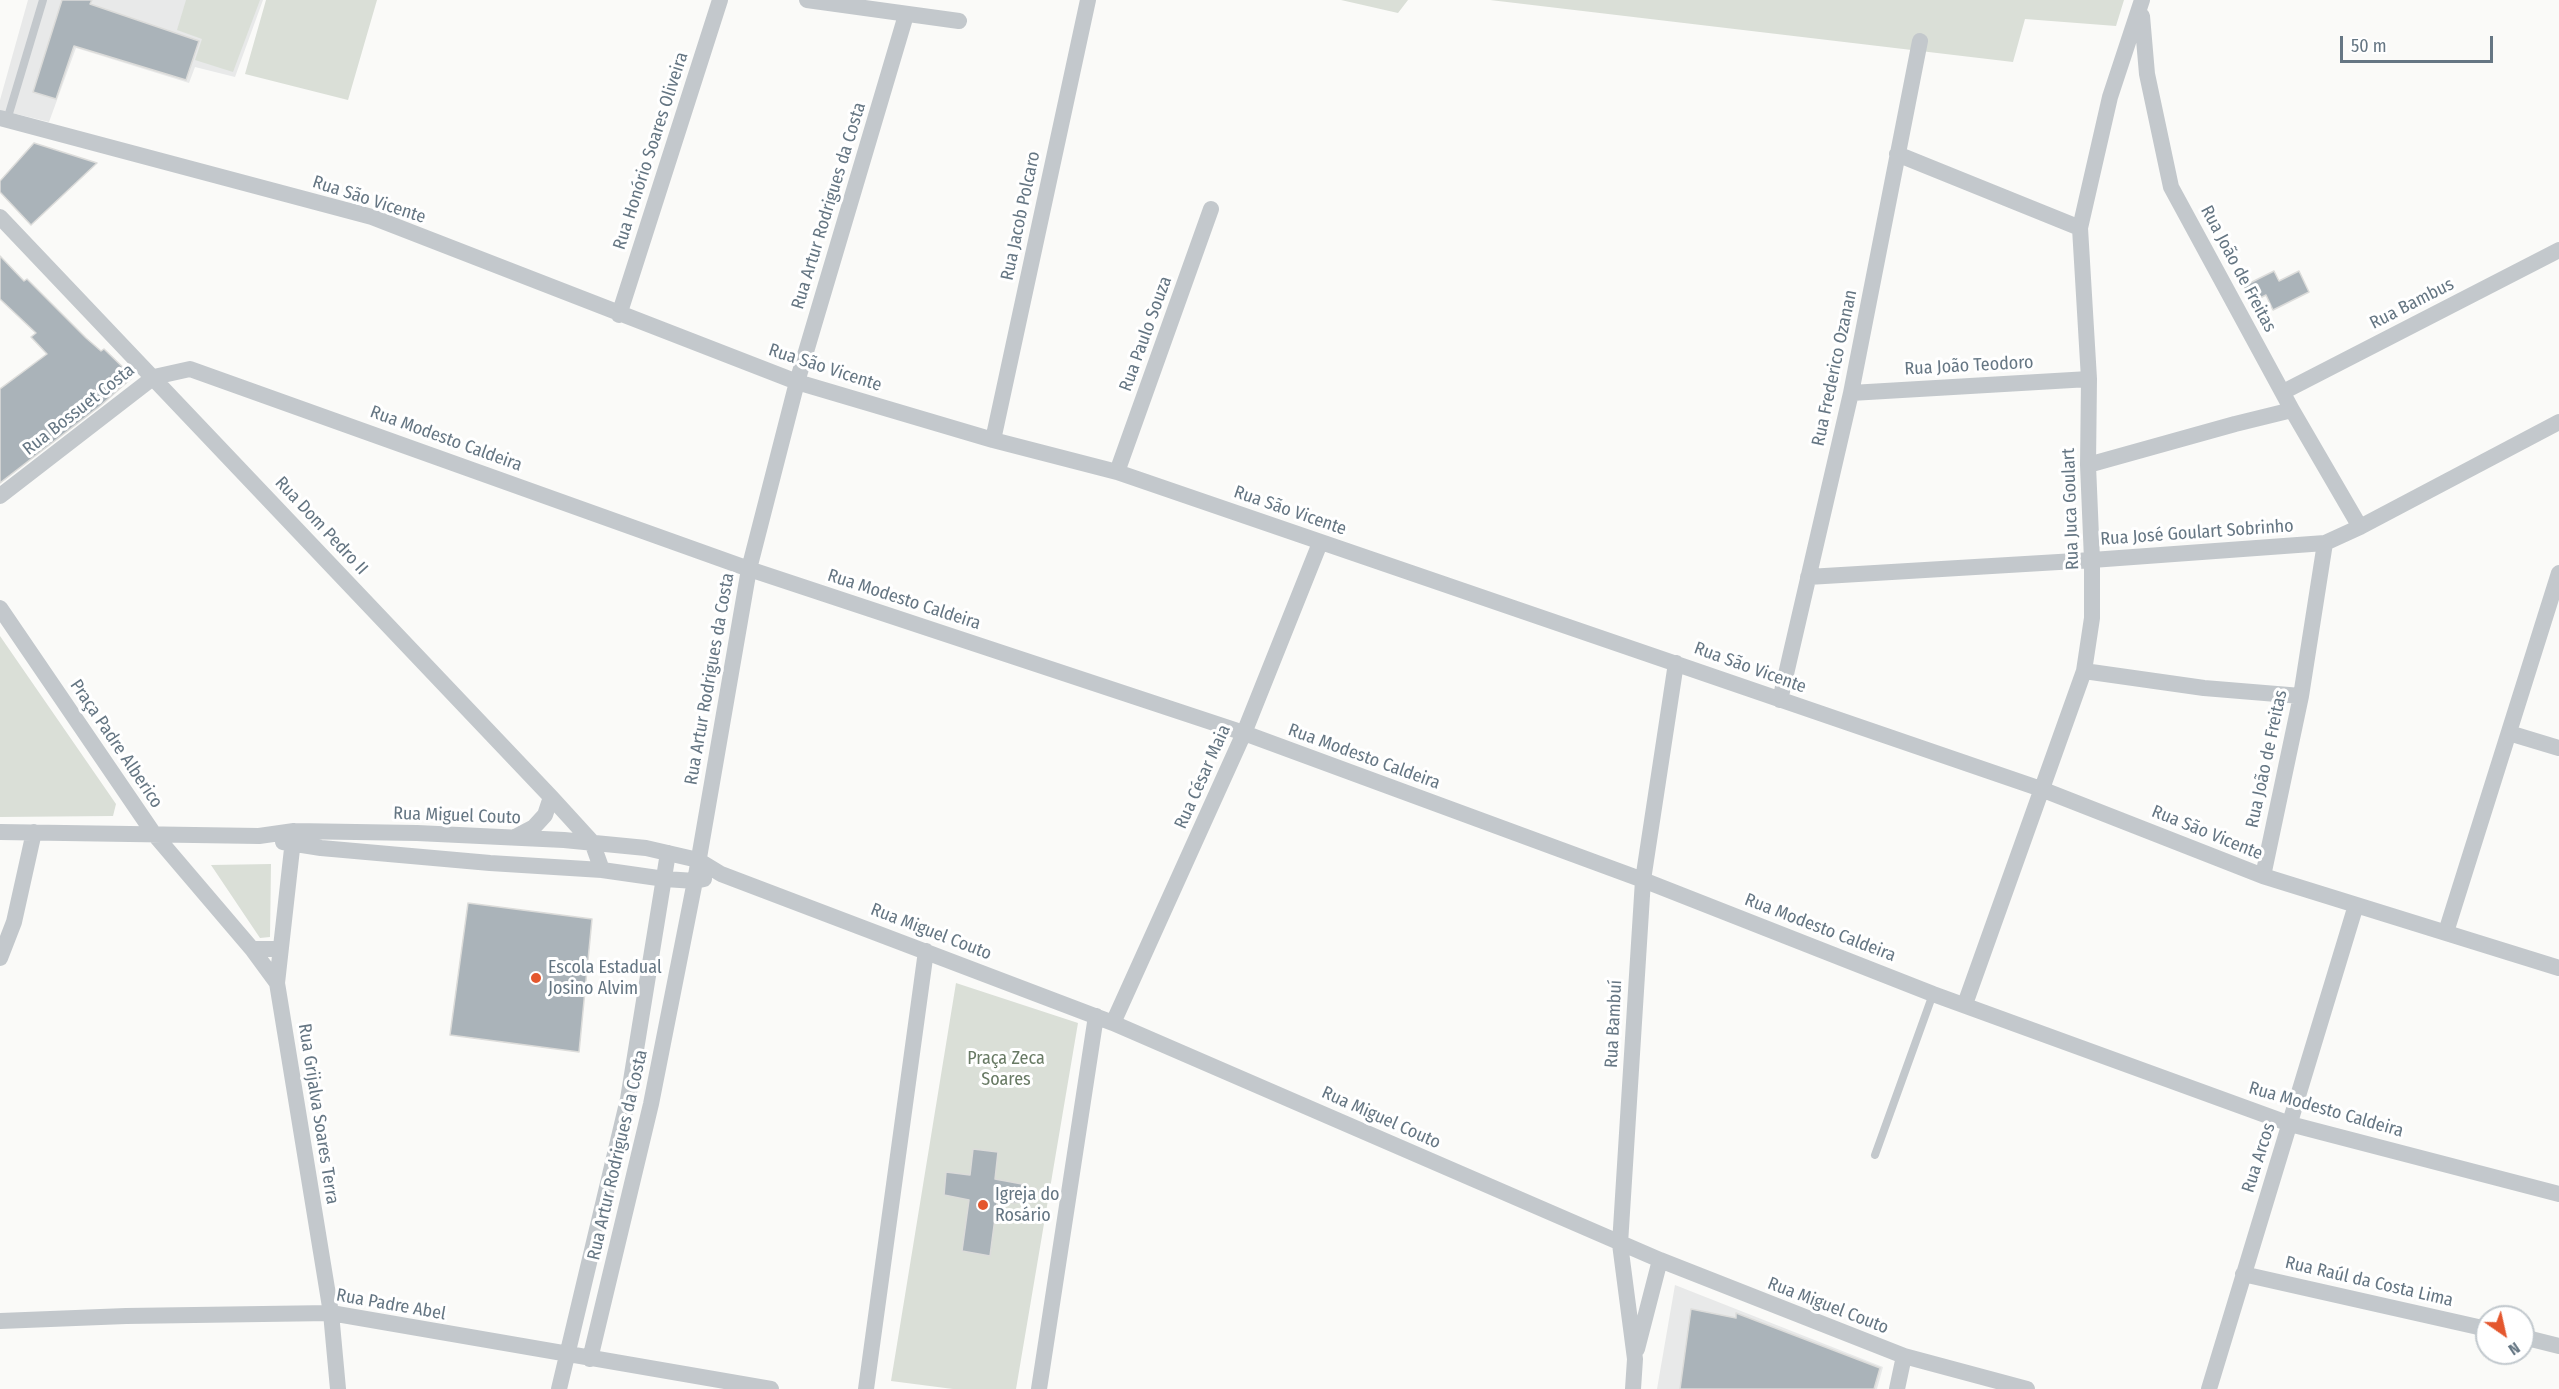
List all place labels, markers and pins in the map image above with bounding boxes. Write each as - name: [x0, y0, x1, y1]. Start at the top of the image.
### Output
- place label: Escola Estadual Josino Alvim: [548, 957, 662, 1000]
- marker: Escola Estadual Josino Alvim: [529, 971, 543, 985]
- place label: Igreja do Rosário: [995, 1184, 1060, 1226]
- marker: Igreja do Rosário: [976, 1198, 990, 1212]

